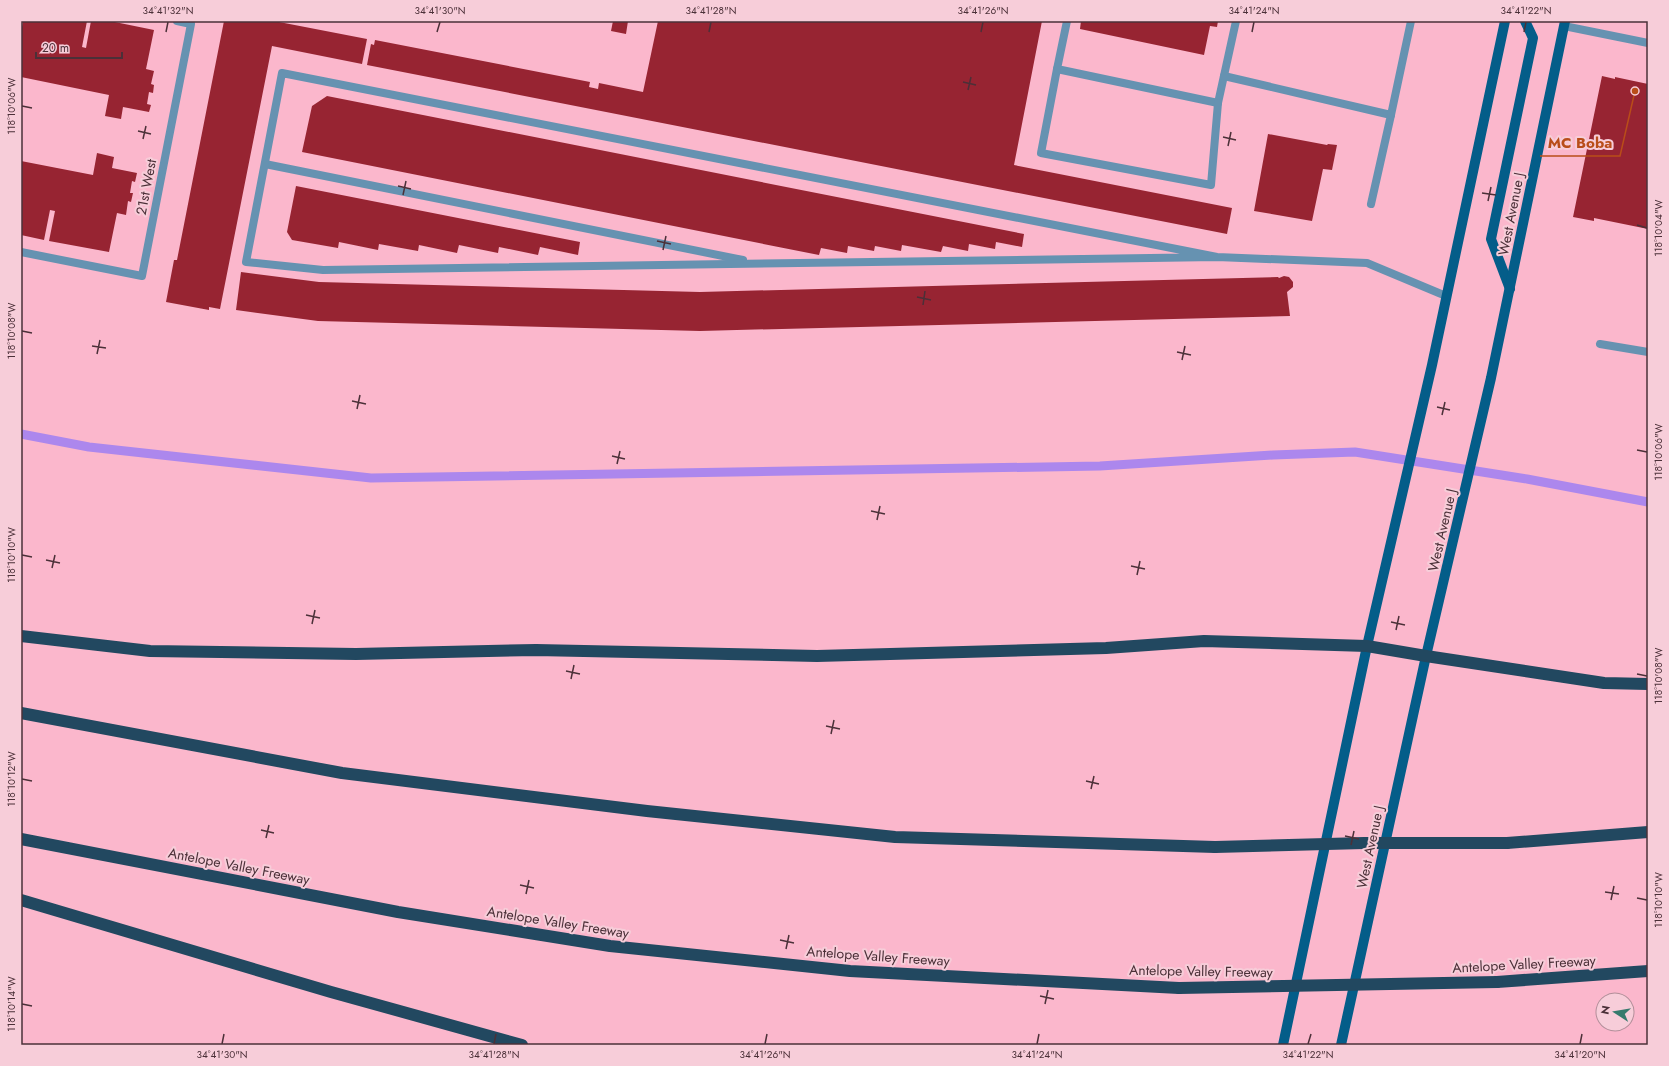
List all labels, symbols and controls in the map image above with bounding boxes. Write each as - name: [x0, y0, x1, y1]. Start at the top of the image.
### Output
- text: 34°41'32"N: [143, 3, 193, 18]
- text: 34°41'30"N: [414, 3, 466, 18]
- text: 34°41'28"N: [686, 3, 736, 18]
- text: 34°41'26"N: [957, 3, 1009, 18]
- text: 34°41'24"N: [1228, 3, 1280, 18]
- text: 34°41'22"N: [1500, 3, 1552, 18]
- scale bar: [36, 34, 122, 60]
- text: 20 m: [42, 39, 69, 57]
- text: 118°10'06"W: [4, 77, 19, 134]
- callout: MC Boba: [1540, 129, 1620, 156]
- text: MC Boba: [1548, 132, 1612, 154]
- street label: 21st West: [131, 157, 161, 217]
- street label: West Avenue J: [1493, 171, 1529, 257]
- text: 118°10'04"W: [1651, 199, 1666, 256]
- text: 118°10'08"W: [4, 303, 19, 359]
- text: 118°10'06"W: [1651, 423, 1666, 480]
- street label: West Avenue J: [1423, 487, 1461, 573]
- text: 118°10'10"W: [4, 527, 19, 583]
- text: 118°10'08"W: [1651, 648, 1666, 704]
- text: 118°10'12"W: [4, 751, 19, 807]
- street label: West Avenue J: [1351, 804, 1389, 890]
- street label: Antelope Valley Freeway: [167, 842, 312, 890]
- text: 118°10'10"W: [1651, 872, 1666, 928]
- street label: Antelope Valley Freeway: [485, 901, 631, 943]
- street label: Antelope Valley Freeway: [806, 941, 951, 971]
- street label: Antelope Valley Freeway: [1452, 950, 1597, 978]
- street label: Antelope Valley Freeway: [1129, 960, 1274, 982]
- text: 118°10'14"W: [4, 976, 19, 1032]
- north arrow: [1595, 992, 1635, 1032]
- text: N: [1596, 1004, 1614, 1016]
- text: 34°41'30"N: [196, 1047, 248, 1062]
- text: 34°41'28"N: [469, 1047, 519, 1062]
- text: 34°41'26"N: [739, 1047, 791, 1062]
- text: 34°41'24"N: [1011, 1047, 1063, 1062]
- text: 34°41'22"N: [1282, 1047, 1334, 1062]
- text: 34°41'20"N: [1554, 1047, 1606, 1062]

